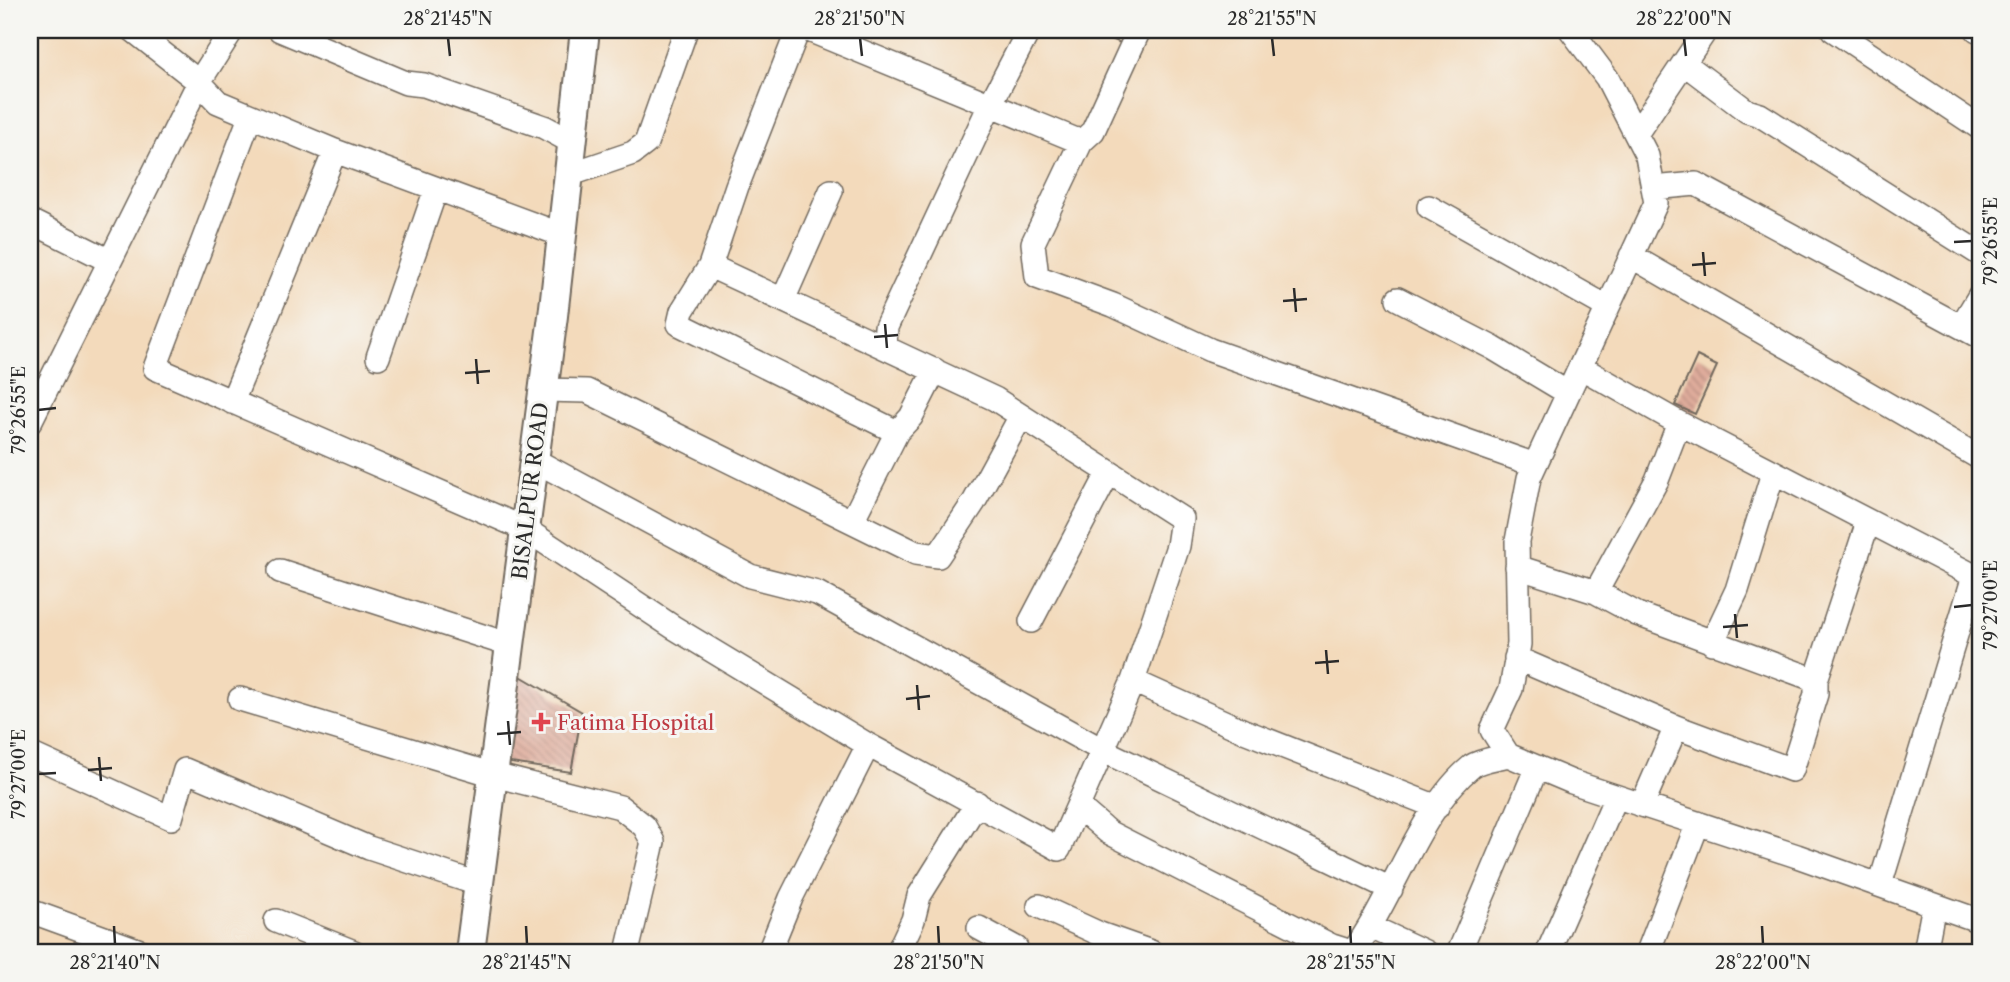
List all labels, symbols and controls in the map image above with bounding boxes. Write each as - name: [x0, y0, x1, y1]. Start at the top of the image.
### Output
- text: 28°21'45"N: [403, 8, 493, 30]
- text: 28°21'50"N: [814, 8, 906, 30]
- text: 28°21'55"N: [1227, 8, 1317, 30]
- text: 28°22'00"N: [1636, 8, 1732, 30]
- text: 79°26'55"E: [1980, 197, 2002, 285]
- text: 79°26'55"E: [8, 366, 30, 454]
- street label: BISALPUR ROAD: [507, 401, 553, 581]
- text: 79°27'00"E: [1980, 560, 2002, 650]
- place label: Fatima Hospital: [557, 710, 714, 735]
- marker: Fatima Hospital: [531, 712, 551, 732]
- text: 79°27'00"E: [8, 729, 30, 819]
- text: 28°21'40"N: [69, 952, 161, 974]
- text: 28°21'45"N: [482, 952, 572, 974]
- text: 28°21'50"N: [893, 952, 985, 974]
- text: 28°21'55"N: [1306, 952, 1396, 974]
- text: 28°22'00"N: [1715, 952, 1811, 974]

